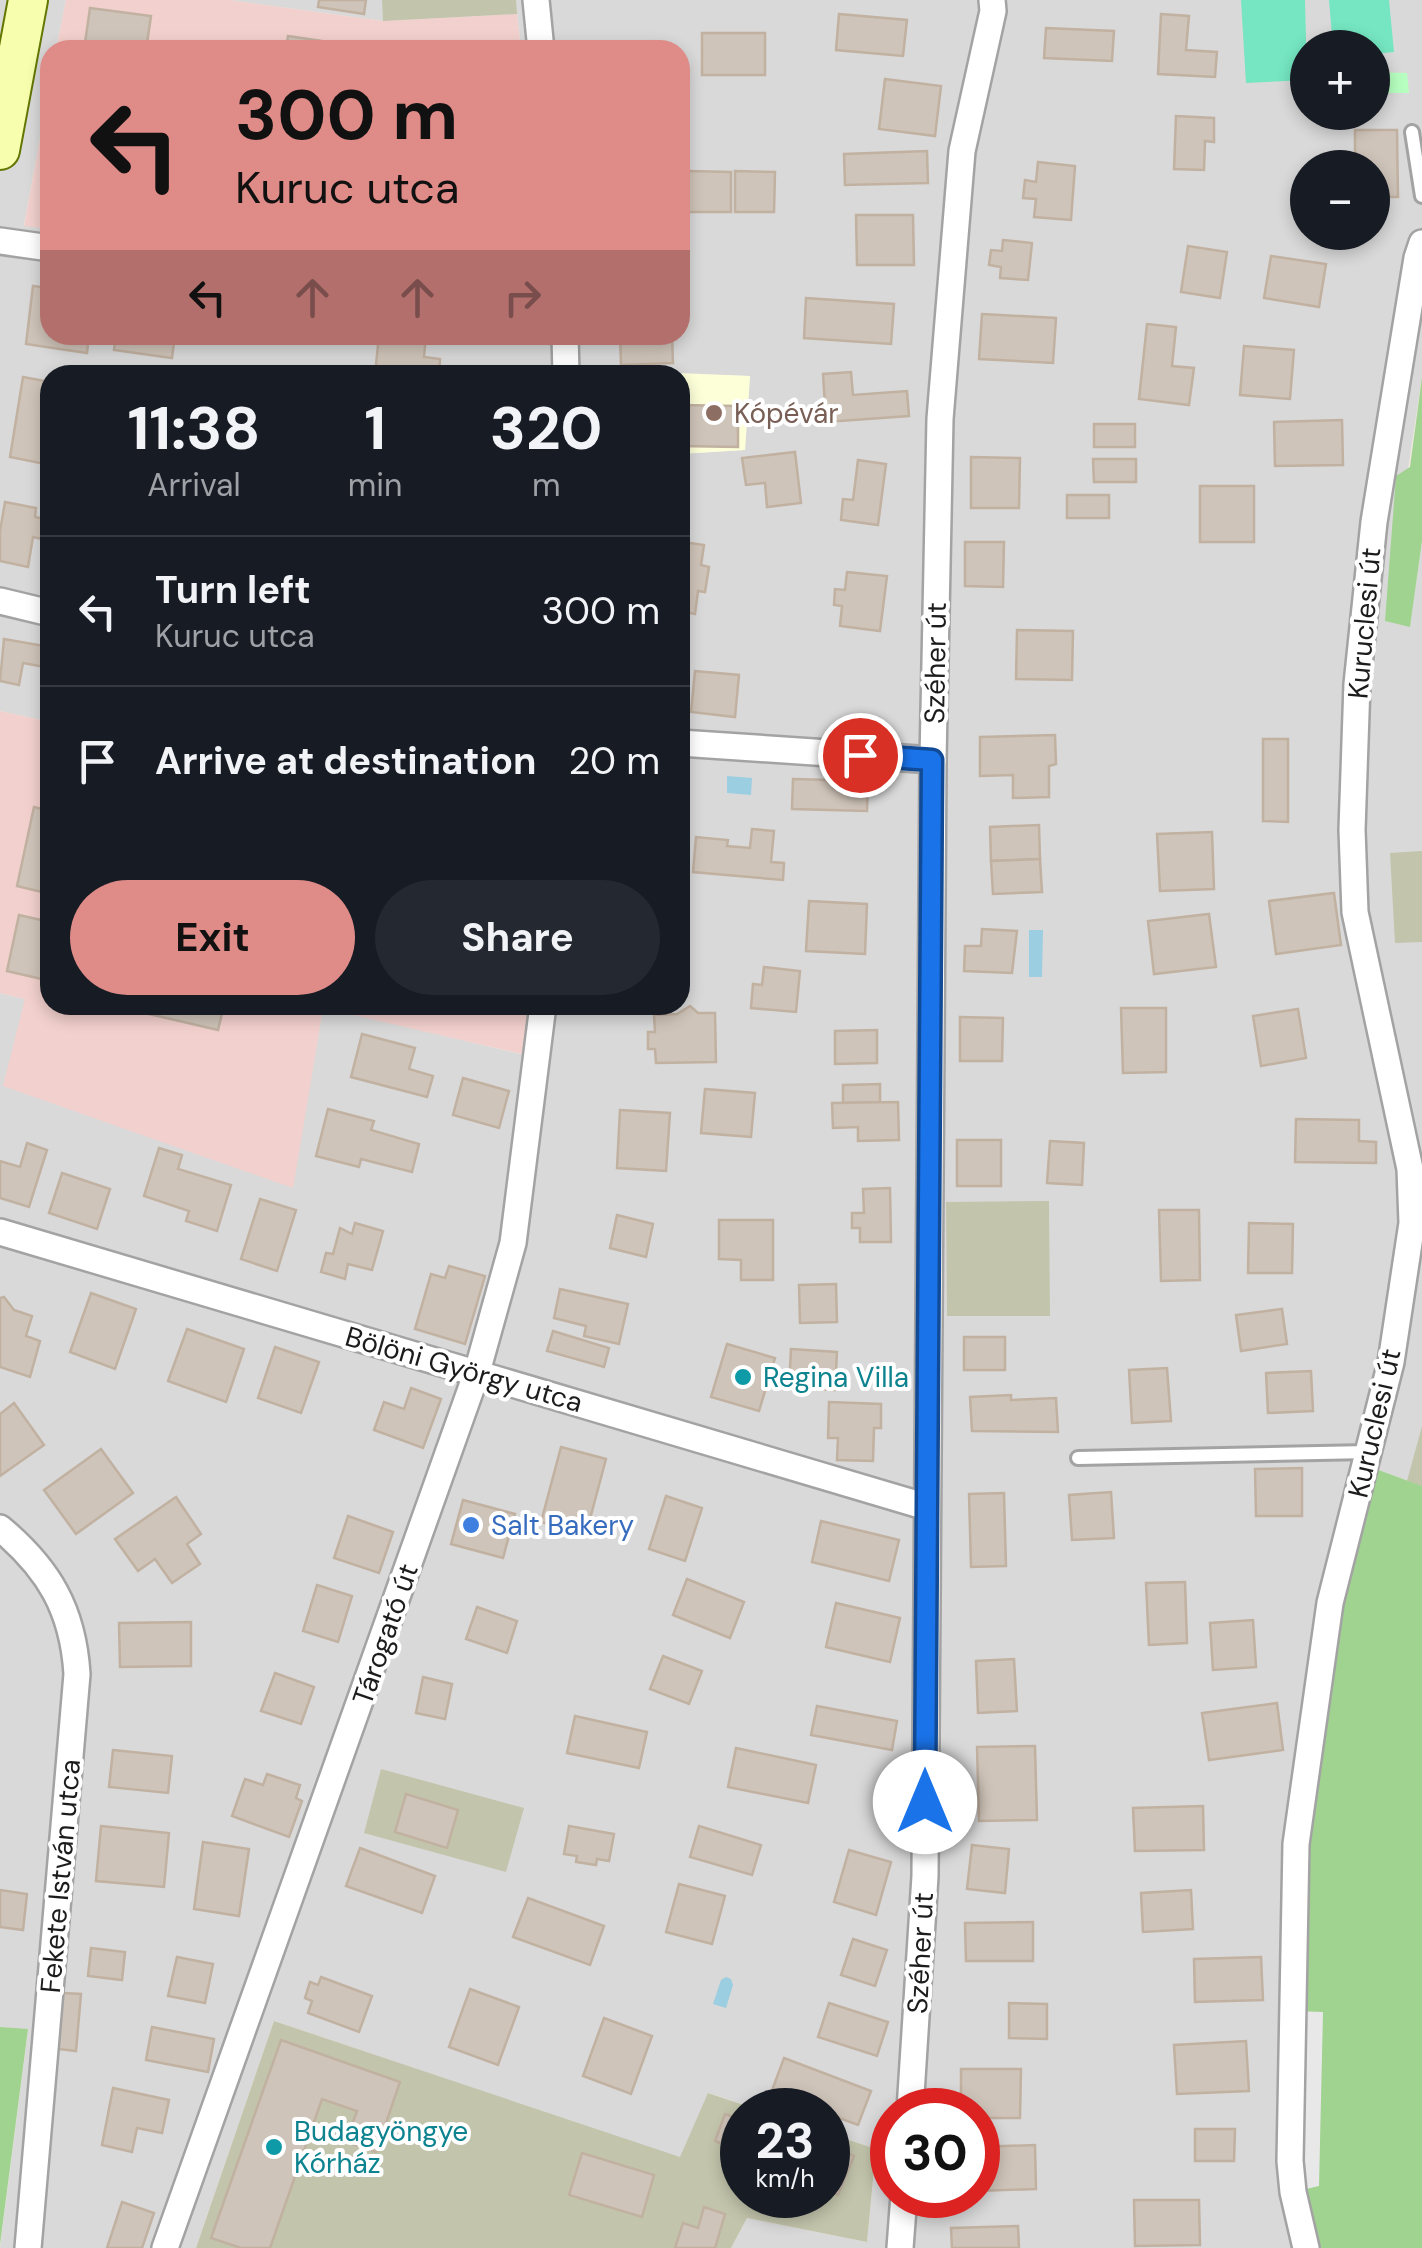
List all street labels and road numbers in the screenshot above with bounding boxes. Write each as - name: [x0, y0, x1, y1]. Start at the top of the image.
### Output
- street label: Kuruclesi út: [1339, 546, 1390, 700]
- street label: Széher út: [916, 602, 955, 724]
- street label: Bölöni György utca: [341, 1318, 587, 1421]
- street label: Kuruclesi út: [1339, 1345, 1410, 1501]
- street label: Tárogató út: [344, 1559, 427, 1710]
- street label: Fekete István utca: [32, 1758, 89, 1994]
- street label: Széher út: [899, 1891, 942, 2015]

